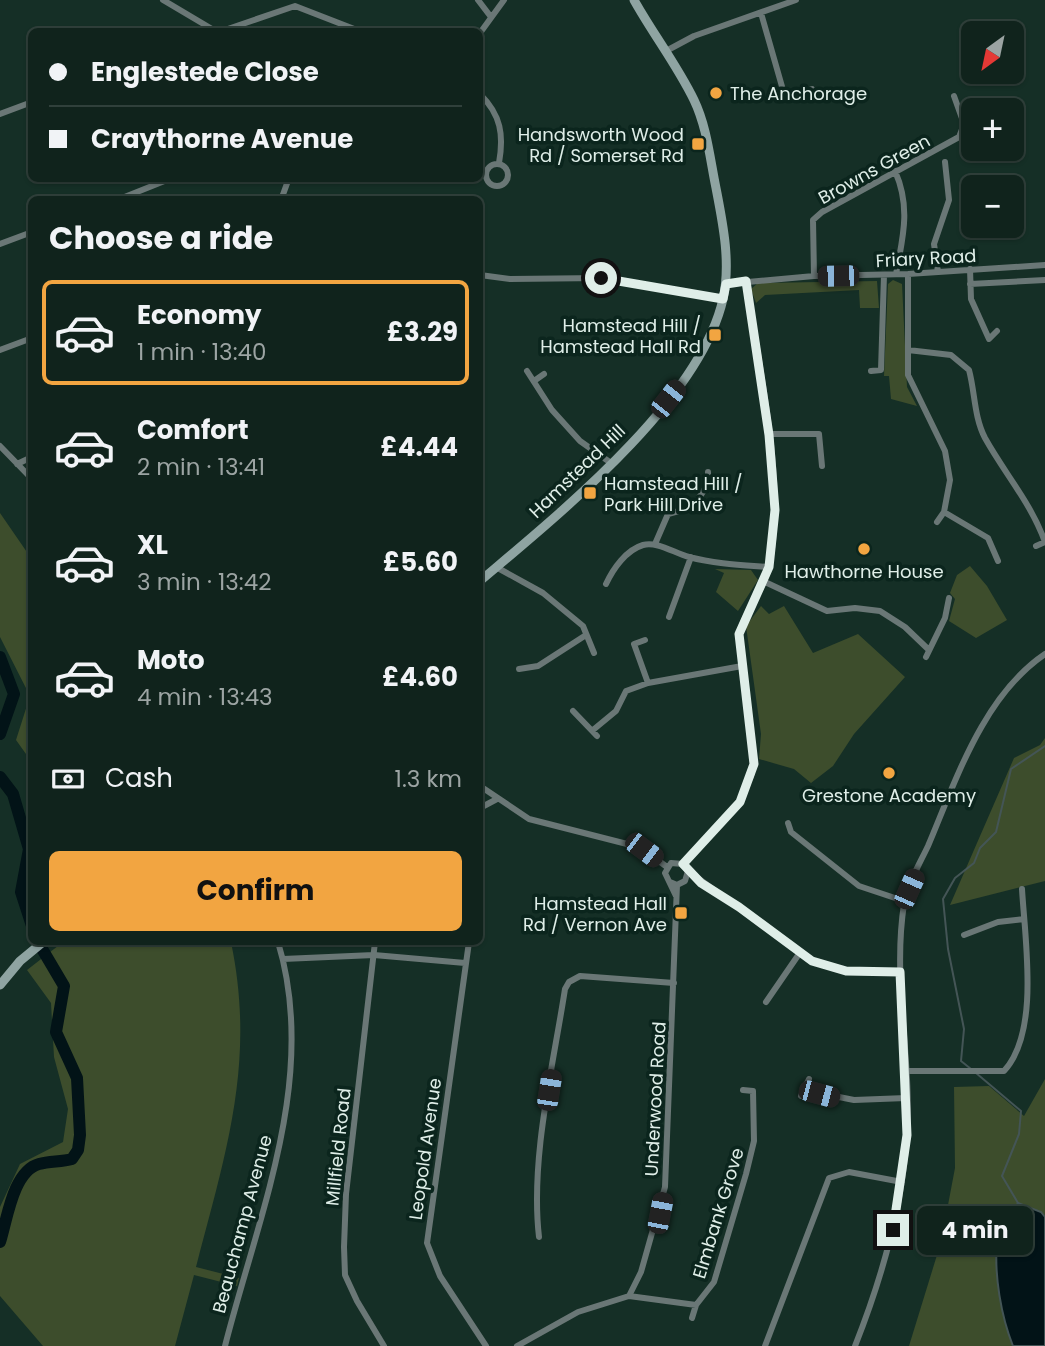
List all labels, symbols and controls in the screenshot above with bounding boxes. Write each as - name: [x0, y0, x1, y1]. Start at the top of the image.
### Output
- north arrow: [961, 21, 1024, 84]
- map controls: [961, 21, 1024, 238]
- text: Englestede Close: [91, 54, 319, 90]
- place label: The Anchorage: [730, 81, 867, 106]
- marker: The Anchorage: [708, 85, 724, 101]
- button: +: [961, 98, 1024, 161]
- text: Craythorne Avenue: [91, 121, 353, 157]
- place label: Handsworth Wood Rd / Somerset Rd: [518, 122, 684, 168]
- street label: Browns Green: [814, 128, 934, 210]
- marker: Handsworth Wood Rd / Somerset Rd: [690, 136, 706, 152]
- button: −: [961, 175, 1024, 238]
- text: Choose a ride: [49, 215, 273, 260]
- street label: Friary Road: [875, 243, 977, 273]
- route start: [585, 262, 617, 294]
- car: [817, 265, 860, 287]
- text: Economy: [137, 297, 261, 333]
- icon: car: [53, 301, 116, 364]
- place label: Hamstead Hill / Hamstead Hall Rd: [540, 313, 701, 359]
- text: £3.29: [387, 314, 458, 350]
- marker: Hamstead Hill / Hamstead Hall Rd: [707, 327, 723, 343]
- text: 1 min · 13:40: [137, 336, 266, 368]
- car: [647, 376, 690, 422]
- text: Comfort: [137, 412, 249, 448]
- icon: car: [53, 416, 116, 479]
- street label: Hamstead Hill: [523, 419, 631, 523]
- text: £4.44: [381, 429, 458, 465]
- text: 2 min · 13:41: [137, 451, 265, 483]
- place label: Hamstead Hill / Park Hill Drive: [604, 471, 743, 517]
- marker: Hamstead Hill / Park Hill Drive: [582, 485, 598, 501]
- text: XL: [137, 527, 168, 563]
- icon: car: [53, 531, 116, 594]
- marker: Hawthorne House: [856, 541, 872, 557]
- text: £5.60: [383, 544, 458, 580]
- place label: Hawthorne House: [784, 559, 944, 584]
- text: 3 min · 13:42: [137, 566, 271, 598]
- text: Moto: [137, 642, 205, 678]
- icon: car: [53, 646, 116, 709]
- text: £4.60: [382, 659, 458, 695]
- text: 4 min · 13:43: [137, 681, 273, 713]
- icon: cash: [49, 760, 87, 798]
- text: Cash: [105, 760, 173, 796]
- text: 1.3 km: [395, 763, 462, 795]
- marker: Grestone Academy: [881, 765, 897, 781]
- place label: Grestone Academy: [802, 783, 976, 808]
- car: [621, 829, 668, 871]
- button: Confirm: [49, 851, 462, 931]
- car: [891, 866, 928, 912]
- place label: Hamstead Hall Rd / Vernon Ave: [523, 891, 667, 937]
- marker: Hamstead Hall Rd / Vernon Ave: [673, 905, 689, 921]
- street label: Underwood Road: [638, 1021, 672, 1177]
- car: [536, 1068, 563, 1112]
- street label: Leopold Avenue: [403, 1076, 447, 1222]
- car: [796, 1078, 843, 1110]
- street label: Millfield Road: [319, 1087, 357, 1207]
- street label: Beauchamp Avenue: [206, 1132, 278, 1316]
- street label: Elmbank Grove: [686, 1144, 750, 1282]
- car: [646, 1190, 675, 1236]
- callout: 4 min: [917, 1206, 1033, 1254]
- route end: [877, 1214, 909, 1246]
- text: 4 min: [941, 1214, 1009, 1246]

